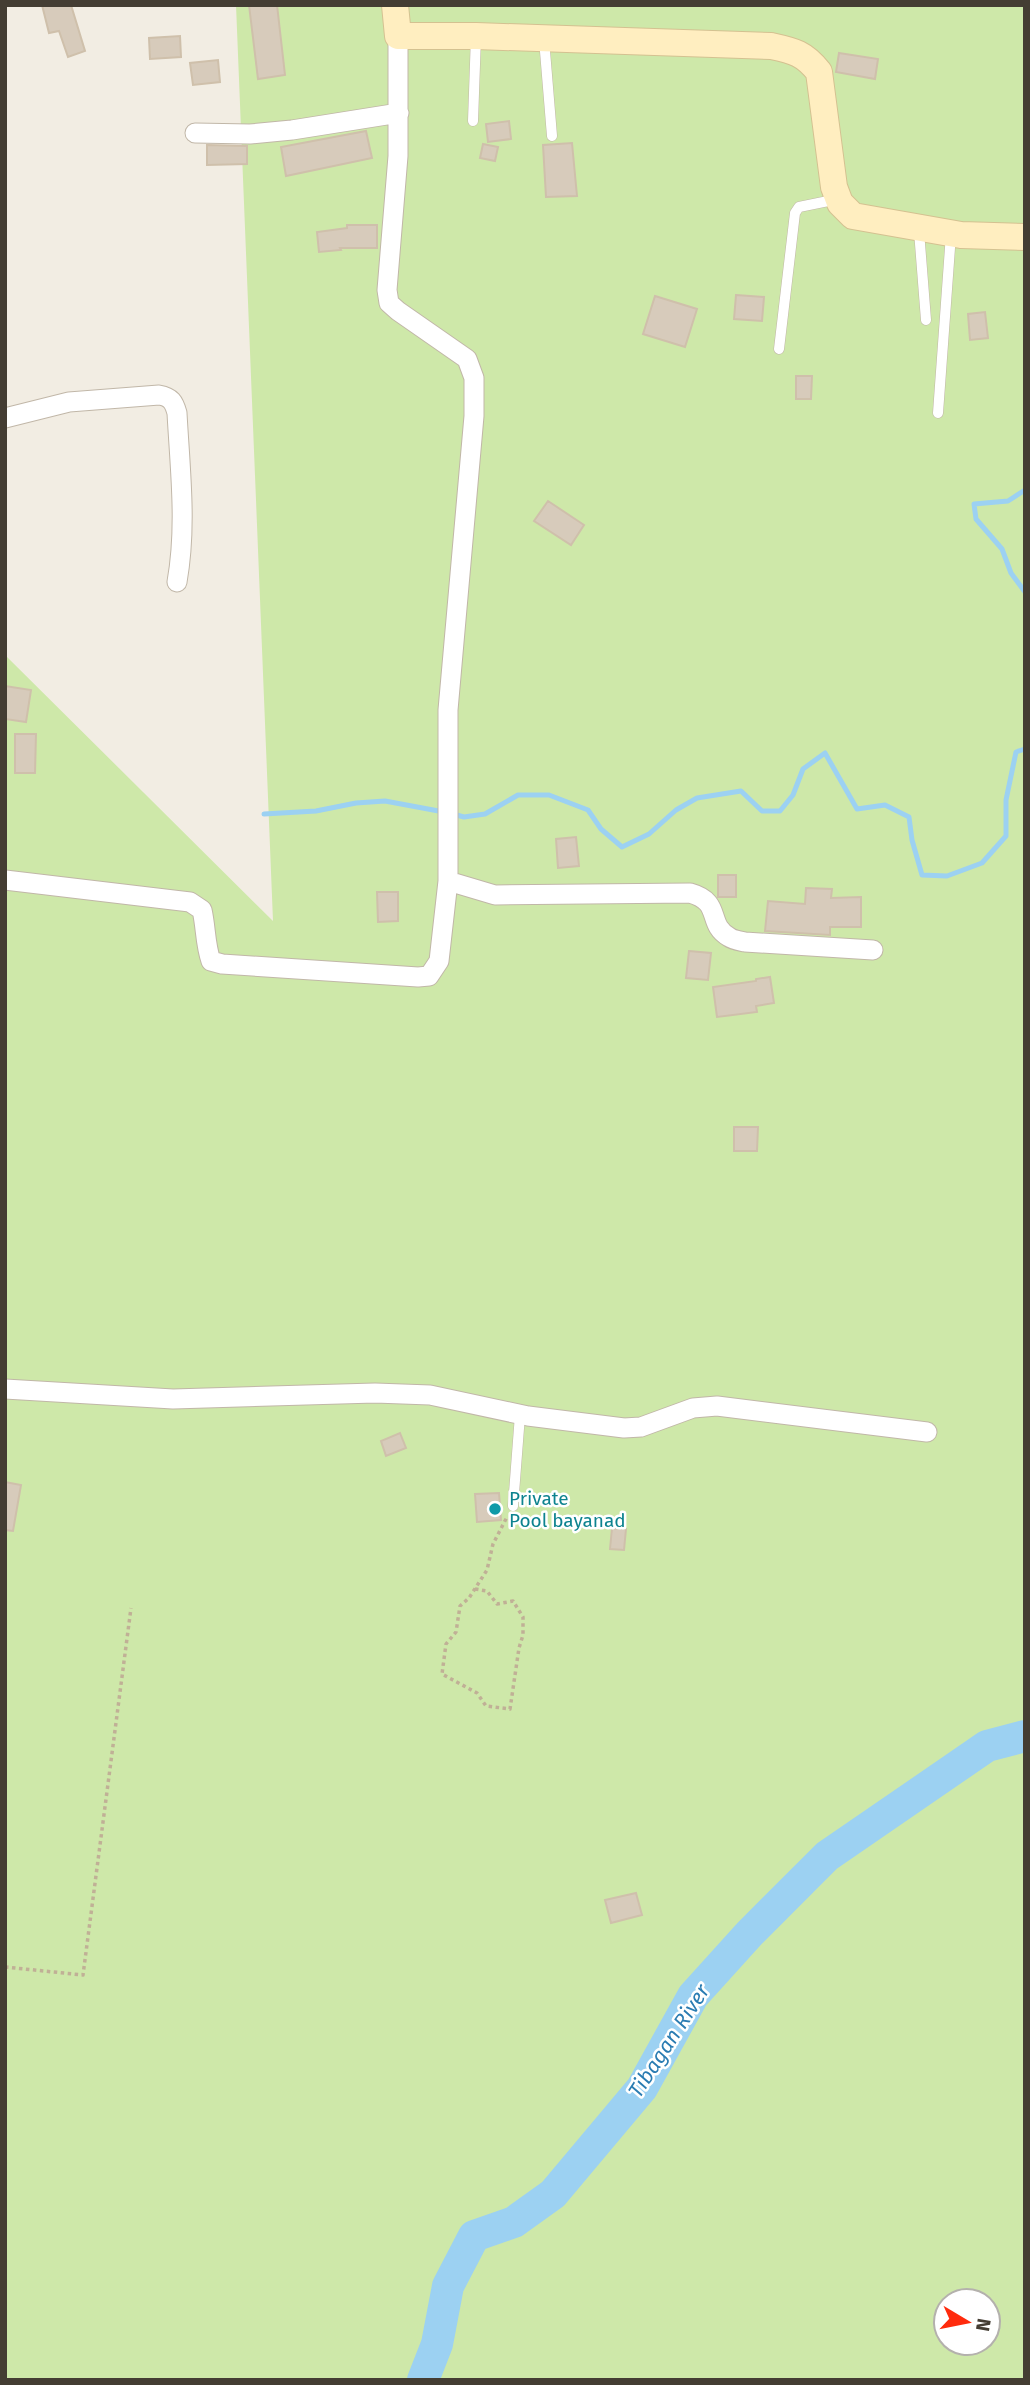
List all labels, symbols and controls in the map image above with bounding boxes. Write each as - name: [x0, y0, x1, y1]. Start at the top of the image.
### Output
- place label: Private Pool bayanad: [509, 1487, 626, 1532]
- marker: Private Pool bayanad: [487, 1501, 503, 1517]
- water label: Tibagan River: [623, 1979, 716, 2103]
- north arrow: [932, 2287, 1002, 2357]
- text: N: [971, 2317, 996, 2333]

